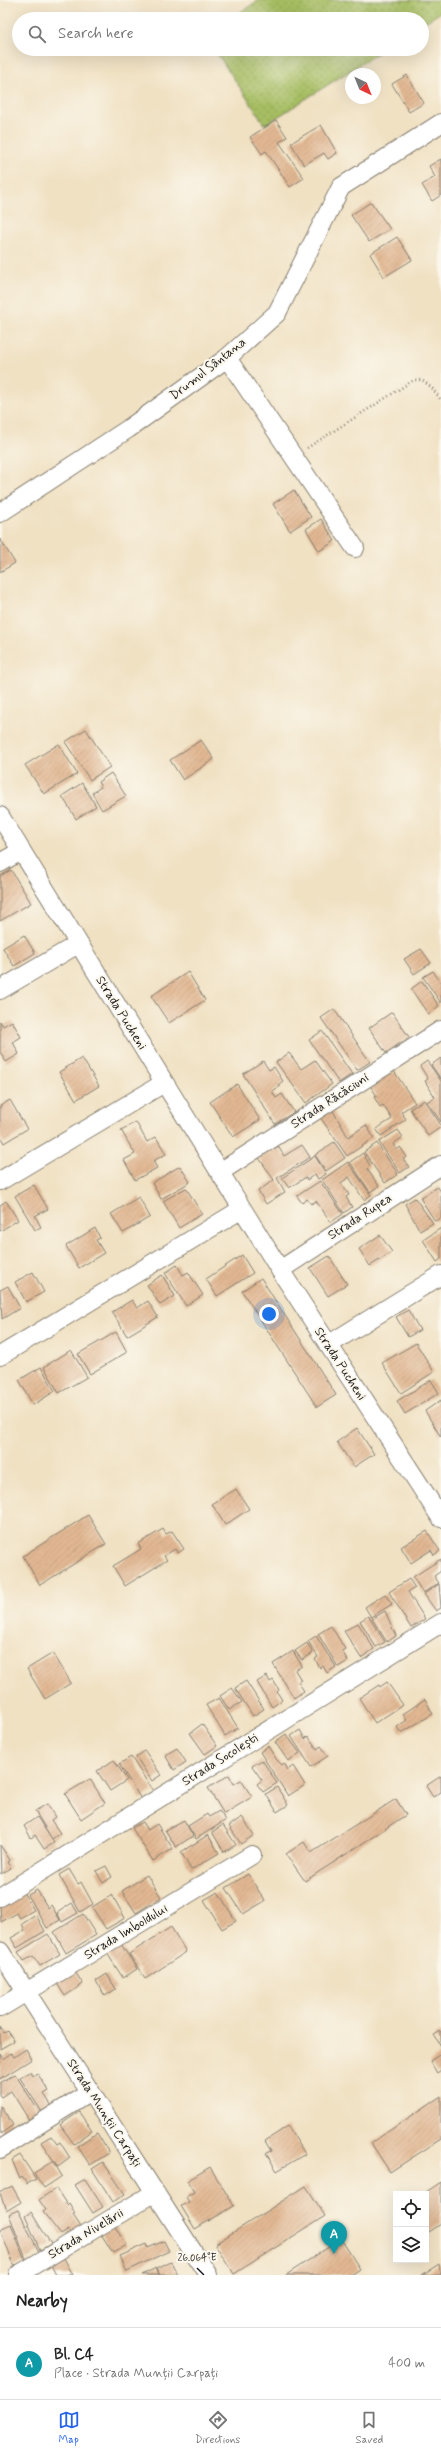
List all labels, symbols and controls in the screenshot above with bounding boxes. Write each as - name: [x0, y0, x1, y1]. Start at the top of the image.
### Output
- search box: [12, 12, 429, 56]
- icon: search: [26, 23, 48, 45]
- text: Search here: [58, 24, 134, 44]
- north arrow: [345, 68, 381, 104]
- street label: Drumul Sântana: [166, 334, 250, 404]
- street label: Strada Pucheni: [92, 973, 150, 1053]
- street label: Strada Răcăciuni: [288, 1069, 372, 1133]
- street label: Strada Rupea: [325, 1190, 395, 1244]
- your location: [259, 1304, 279, 1324]
- street label: Strada Pucheni: [310, 1324, 370, 1404]
- street label: Strada Socolești: [179, 1730, 261, 1790]
- street label: Strada Imboldului: [81, 1900, 171, 1964]
- street label: Strada Munții Carpați: [63, 2056, 145, 2170]
- map controls: [393, 2191, 429, 2263]
- button: locate: [393, 2191, 429, 2227]
- street label: Strada Nivelării: [45, 2205, 127, 2263]
- pin: A: [321, 2221, 347, 2254]
- button: layers: [393, 2227, 429, 2263]
- text: 26.064°E: [177, 2251, 217, 2265]
- text: Nearby: [16, 2290, 68, 2312]
- text: Bl. C4: [54, 2345, 94, 2365]
- text: A: [25, 2355, 33, 2372]
- text: 400 m: [388, 2355, 425, 2372]
- text: Place · Strada Munții Carpați: [54, 2365, 218, 2382]
- tab: Map: [58, 2409, 80, 2447]
- tab: Directions: [195, 2409, 240, 2447]
- tab: Saved: [356, 2409, 383, 2447]

